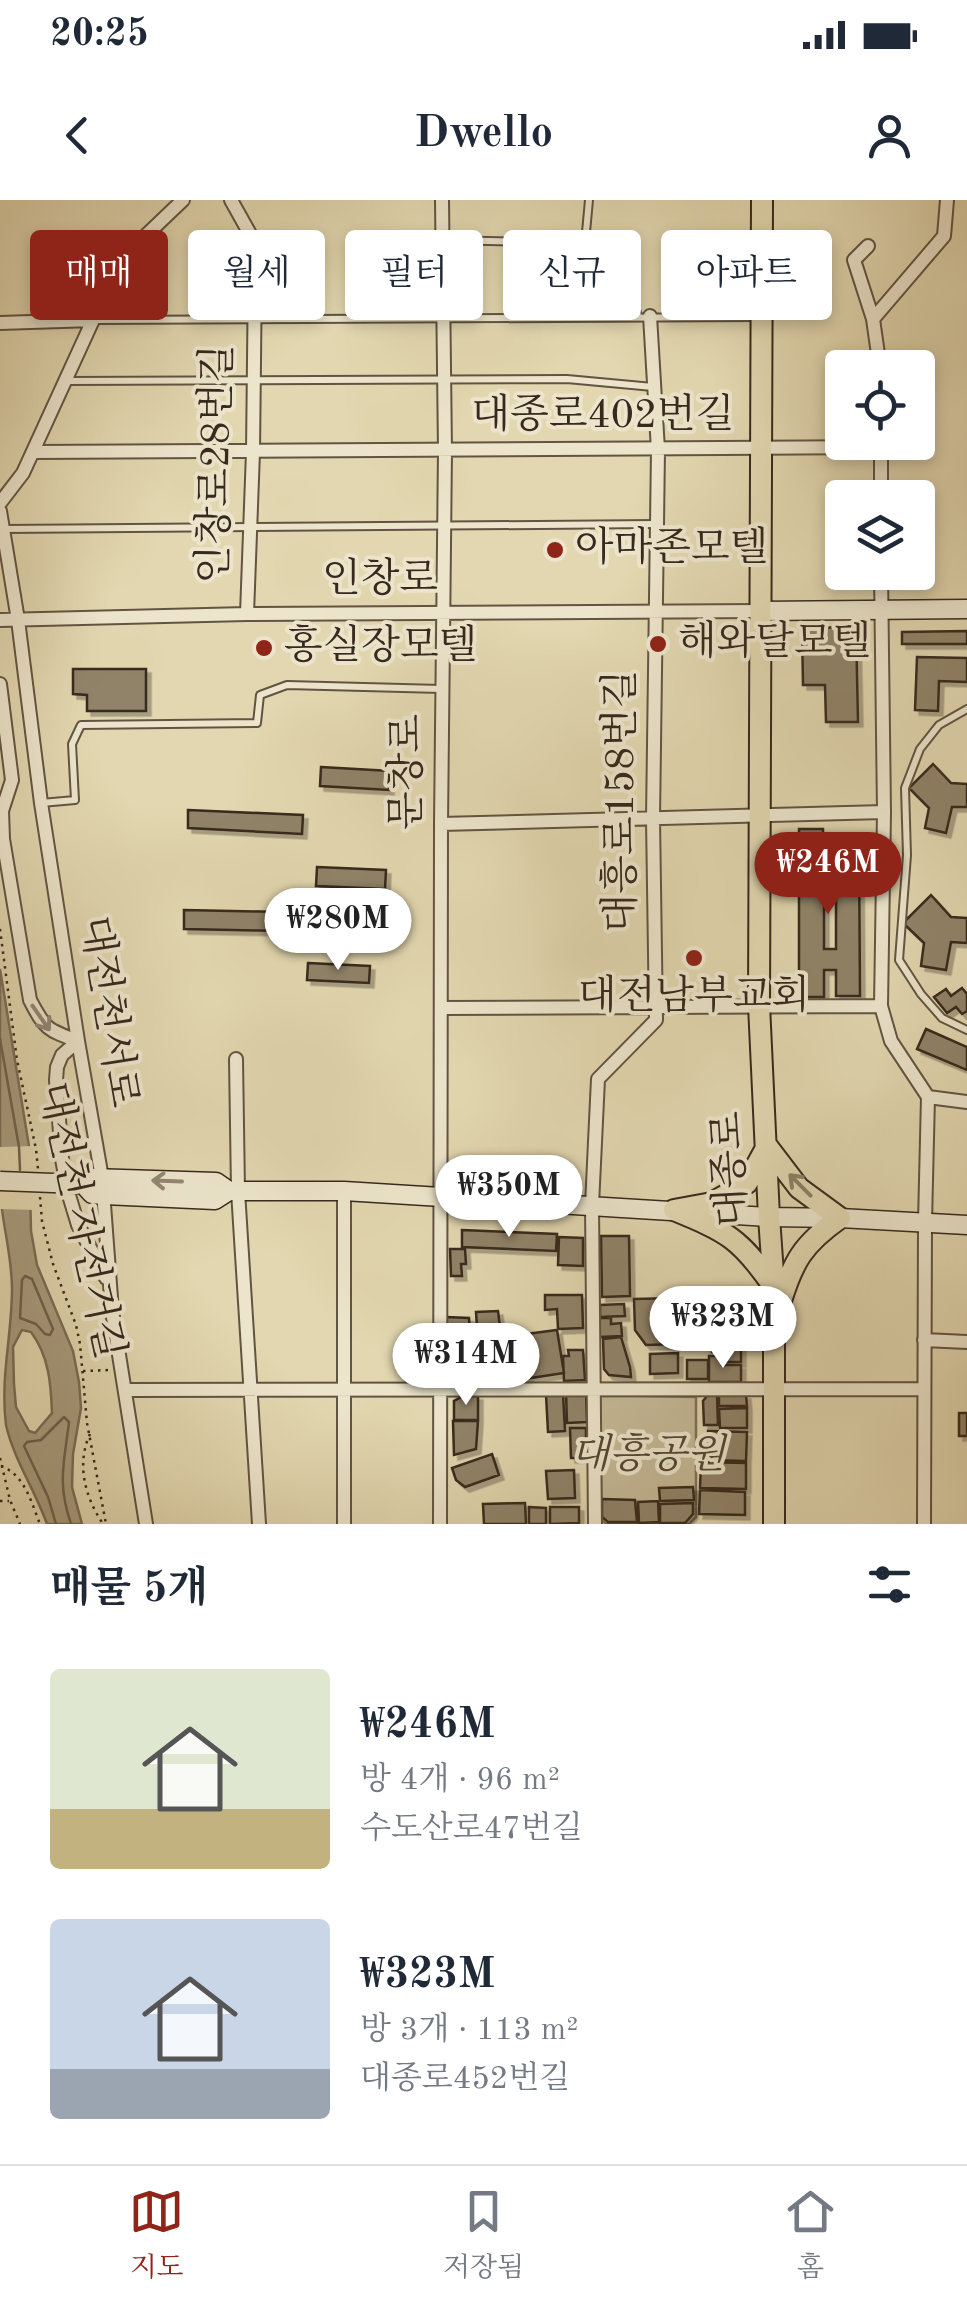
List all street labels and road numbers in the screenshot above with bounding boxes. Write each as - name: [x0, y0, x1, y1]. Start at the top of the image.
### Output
- street label: 인창로28번길: [191, 344, 240, 584]
- street label: 대종로402번길: [472, 392, 734, 437]
- street label: 인창로: [322, 556, 438, 601]
- street label: 대흥로158번길: [598, 670, 643, 932]
- street label: 문창로: [384, 714, 429, 830]
- street label: 대전천서로: [72, 913, 147, 1111]
- street label: 대전천 자전거길: [30, 1078, 133, 1363]
- street label: 대종로: [705, 1110, 755, 1228]

